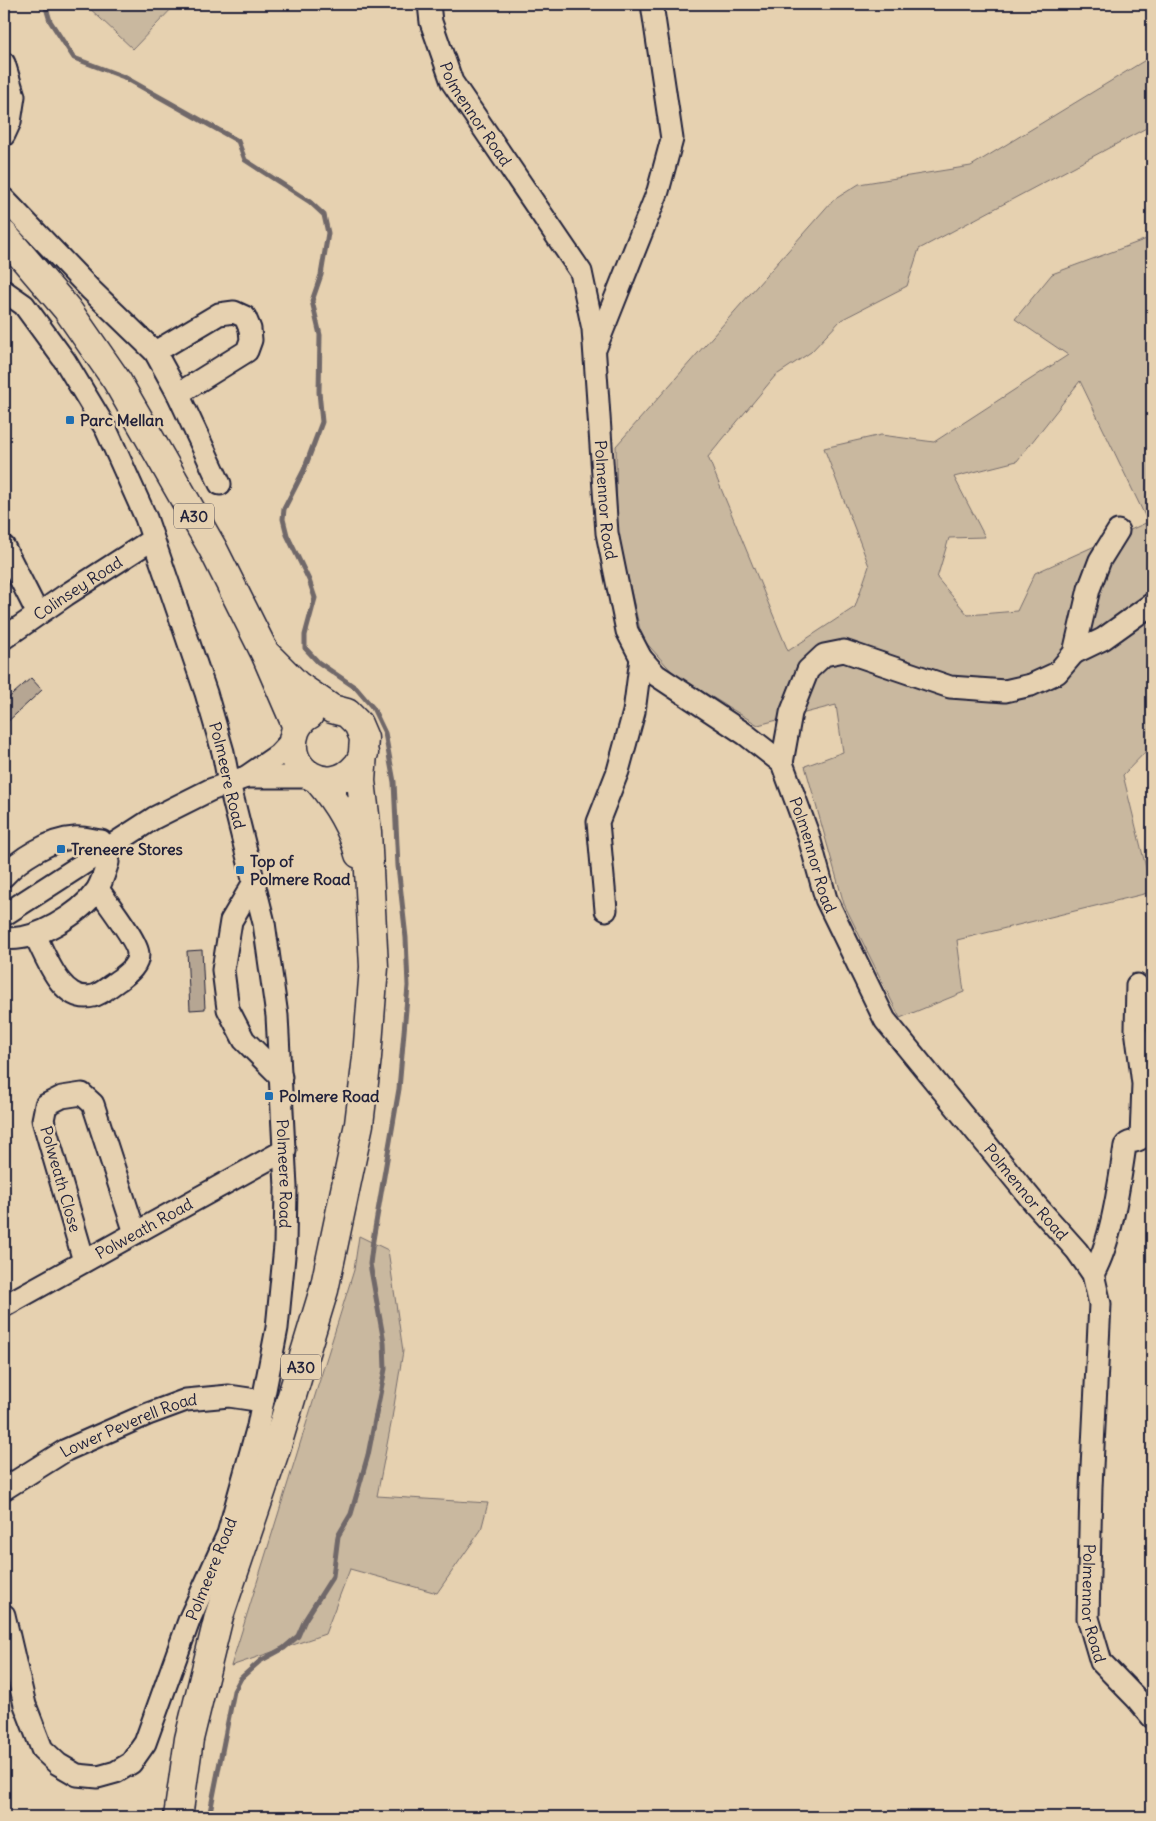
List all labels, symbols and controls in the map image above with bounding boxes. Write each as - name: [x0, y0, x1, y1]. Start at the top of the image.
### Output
- street label: Polmennor Road: [436, 59, 516, 170]
- place label: Parc Mellan: [80, 410, 164, 430]
- marker: Parc Mellan: [64, 414, 76, 426]
- street label: Polmennor Road: [591, 439, 622, 561]
- road number: A30: [174, 504, 214, 528]
- street label: Colinsey Road: [29, 552, 126, 625]
- street label: Polmeere Road: [205, 720, 250, 831]
- street label: Polmennor Road: [785, 794, 841, 916]
- place label: Treneere Stores: [71, 839, 183, 859]
- marker: Treneere Stores: [55, 843, 67, 855]
- place label: Top of Polmere Road: [250, 851, 351, 889]
- marker: Top of Polmere Road: [234, 864, 246, 876]
- place label: Polmere Road: [279, 1086, 380, 1106]
- marker: Polmere Road: [263, 1090, 275, 1102]
- street label: Polmeere Road: [272, 1119, 296, 1229]
- street label: Polweath Close: [36, 1124, 86, 1234]
- street label: Polmennor Road: [980, 1139, 1072, 1244]
- street label: Polweath Road: [92, 1193, 196, 1263]
- road number: A30: [281, 1354, 321, 1380]
- street label: Lower Peverell Road: [56, 1389, 198, 1461]
- street label: Polmeere Road: [181, 1515, 241, 1623]
- street label: Polmennor Road: [1078, 1544, 1111, 1665]

